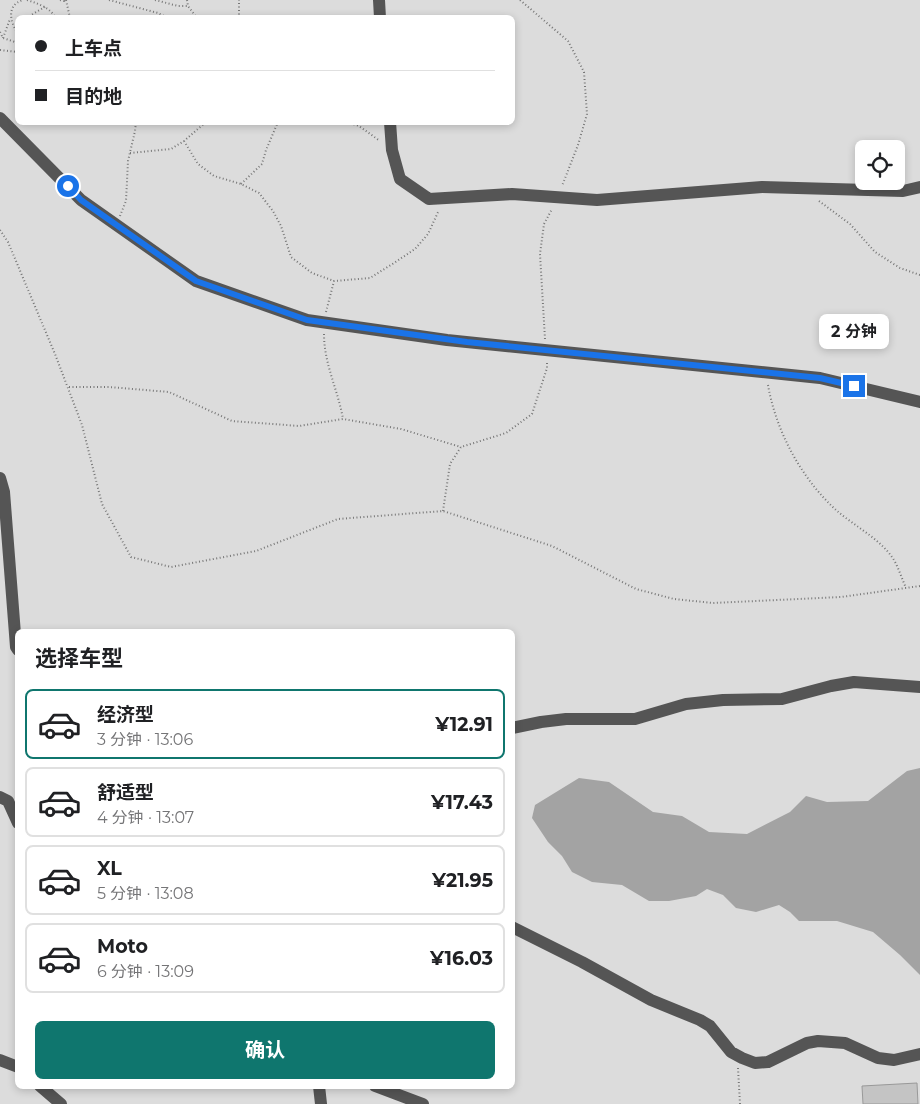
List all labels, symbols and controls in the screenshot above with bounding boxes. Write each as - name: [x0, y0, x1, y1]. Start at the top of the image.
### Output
- text: 上车点: [65, 37, 122, 60]
- text: 目的地: [65, 85, 122, 108]
- map controls: [855, 140, 905, 190]
- button: locate: [855, 140, 905, 190]
- route start: [57, 175, 79, 197]
- callout: 2 分钟: [819, 314, 889, 348]
- text: 2 分钟: [831, 322, 877, 341]
- route end: [843, 375, 865, 397]
- text: 选择车型: [35, 645, 123, 672]
- icon: car: [37, 702, 82, 747]
- text: 经济型: [97, 703, 154, 726]
- text: ¥12.91: [435, 713, 493, 736]
- text: 3 分钟 · 13:06: [97, 730, 193, 749]
- icon: car: [37, 780, 82, 825]
- text: 舒适型: [97, 781, 154, 804]
- text: ¥17.43: [431, 791, 493, 814]
- text: 4 分钟 · 13:07: [97, 808, 194, 827]
- text: XL: [97, 857, 122, 880]
- icon: car: [37, 858, 82, 903]
- text: ¥21.95: [432, 869, 493, 892]
- text: 5 分钟 · 13:08: [97, 884, 194, 903]
- text: Moto: [97, 935, 148, 958]
- icon: car: [37, 936, 82, 981]
- text: ¥16.03: [430, 947, 493, 970]
- text: 6 分钟 · 13:09: [97, 962, 194, 981]
- button: 确认: [35, 1021, 495, 1079]

